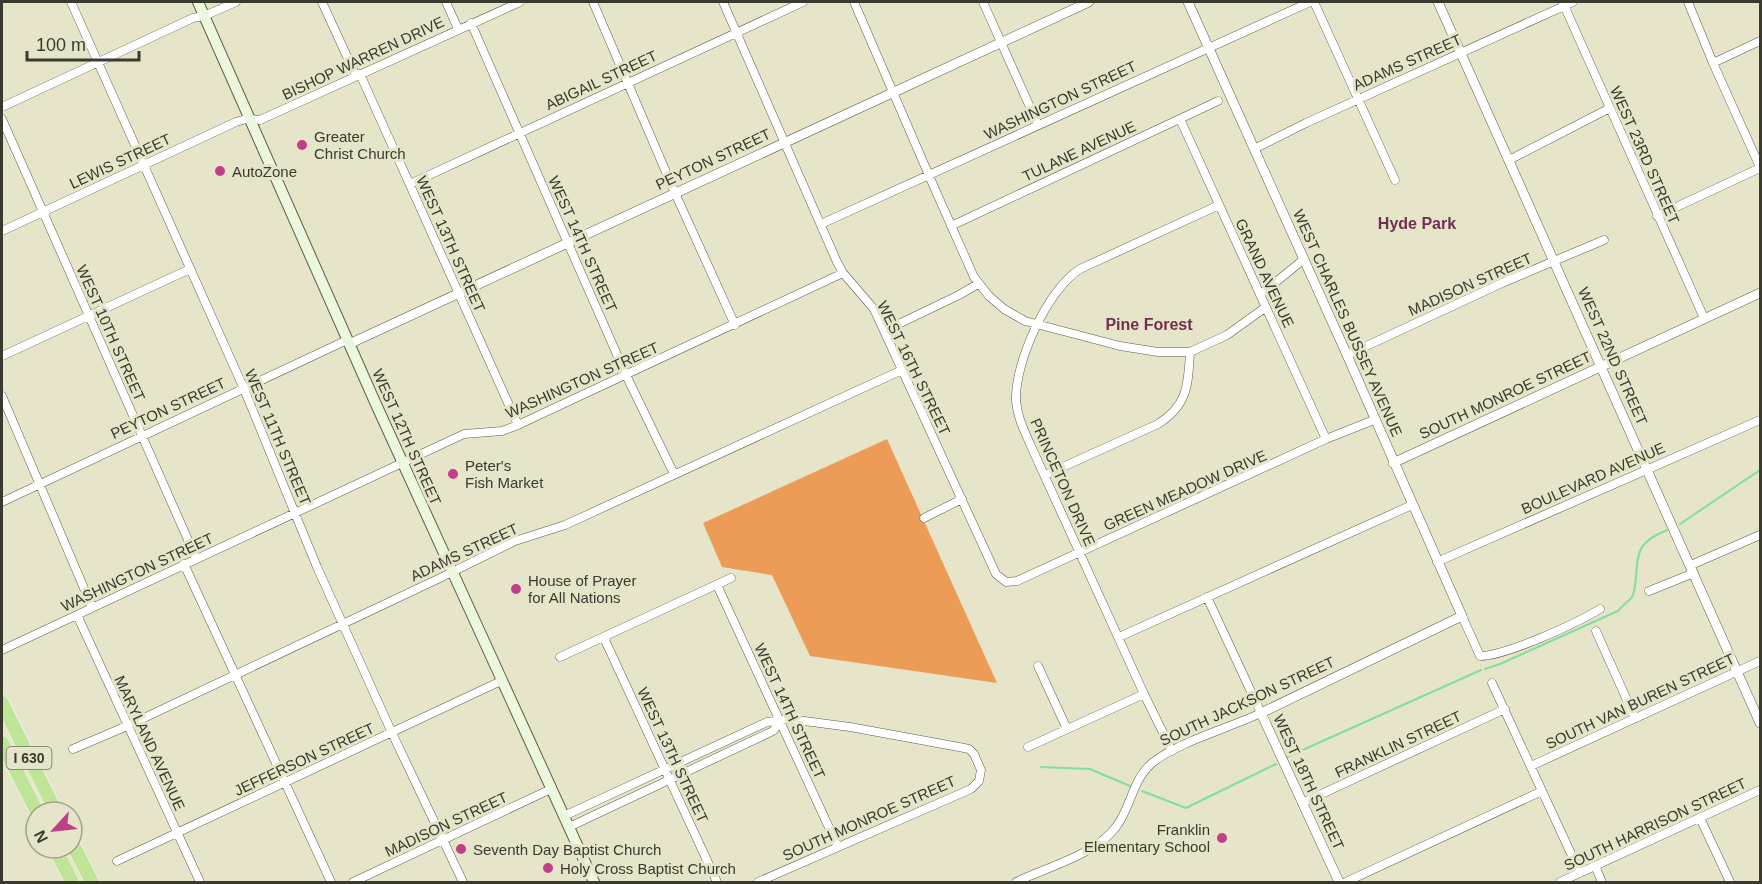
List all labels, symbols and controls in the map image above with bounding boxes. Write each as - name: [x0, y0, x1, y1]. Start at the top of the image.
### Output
- street label: BISHOP WARREN DRIVE: [279, 13, 447, 103]
- scale bar: [27, 24, 140, 62]
- street label: ADAMS STREET: [1350, 31, 1464, 93]
- text: 100 m: [36, 35, 86, 55]
- street label: ABIGAIL STREET: [543, 47, 659, 113]
- street label: WASHINGTON STREET: [981, 57, 1139, 143]
- street label: WEST 23RD STREET: [1607, 84, 1683, 226]
- street label: TULANE AVENUE: [1020, 117, 1138, 185]
- street label: PEYTON STREET: [653, 125, 773, 193]
- place label: Greater Christ Church: [314, 128, 406, 162]
- street label: LEWIS STREET: [67, 130, 173, 192]
- marker: Greater Christ Church: [295, 138, 309, 152]
- place label: AutoZone: [232, 163, 297, 180]
- marker: AutoZone: [213, 164, 227, 178]
- street label: WEST 13TH STREET: [413, 173, 489, 315]
- street label: WEST 14TH STREET: [545, 173, 621, 315]
- street label: WEST CHARLES BUSSEY AVENUE: [1290, 207, 1406, 439]
- district label: Hyde Park: [1378, 215, 1456, 232]
- street label: GRAND AVENUE: [1232, 216, 1298, 330]
- street label: MADISON STREET: [1406, 249, 1534, 319]
- street label: WEST 10TH STREET: [73, 262, 149, 404]
- street label: WEST 22ND STREET: [1575, 285, 1651, 427]
- street label: WEST 16TH STREET: [874, 298, 954, 438]
- district label: Pine Forest: [1105, 316, 1193, 333]
- street label: WASHINGTON STREET: [503, 339, 661, 421]
- street label: SOUTH MONROE STREET: [1416, 348, 1594, 442]
- street label: WEST 11TH STREET: [242, 366, 314, 508]
- street label: WEST 12TH STREET: [369, 366, 445, 508]
- street label: PEYTON STREET: [108, 374, 228, 442]
- street label: PRINCETON DRIVE: [1027, 415, 1099, 549]
- street label: BOULEVARD AVENUE: [1519, 439, 1667, 517]
- street label: GREEN MEADOW DRIVE: [1101, 446, 1269, 534]
- place label: Peter's Fish Market: [465, 457, 544, 491]
- marker: Peter's Fish Market: [446, 467, 460, 481]
- street label: ADAMS STREET: [408, 520, 520, 584]
- street label: WASHINGTON STREET: [58, 529, 216, 615]
- place label: House of Prayer for All Nations: [528, 572, 636, 606]
- marker: House of Prayer for All Nations: [509, 582, 523, 596]
- street label: WEST 14TH STREET: [751, 641, 829, 781]
- street label: SOUTH VAN BUREN STREET: [1543, 650, 1737, 752]
- street label: SOUTH JACKSON STREET: [1157, 653, 1337, 749]
- street label: MARYLAND AVENUE: [111, 673, 189, 813]
- street label: WEST 13TH STREET: [634, 685, 712, 825]
- street label: FRANKLIN STREET: [1332, 707, 1464, 781]
- street label: WEST 18TH STREET: [1270, 712, 1348, 852]
- street label: JEFFERSON STREET: [231, 719, 377, 799]
- road number: I 630: [6, 747, 51, 769]
- street label: SOUTH MONROE STREET: [780, 772, 958, 864]
- street label: SOUTH HARRISON STREET: [1561, 774, 1749, 874]
- street label: MADISON STREET: [382, 788, 510, 860]
- north arrow: [24, 800, 84, 860]
- place label: Franklin Elementary School: [1084, 821, 1210, 855]
- text: N: [31, 828, 51, 846]
- marker: Franklin Elementary School: [1215, 831, 1229, 845]
- place label: Seventh Day Baptist Church: [473, 841, 661, 858]
- marker: Seventh Day Baptist Church: [454, 842, 468, 856]
- place label: Holy Cross Baptist Church: [560, 860, 736, 877]
- marker: Holy Cross Baptist Church: [541, 861, 555, 875]

